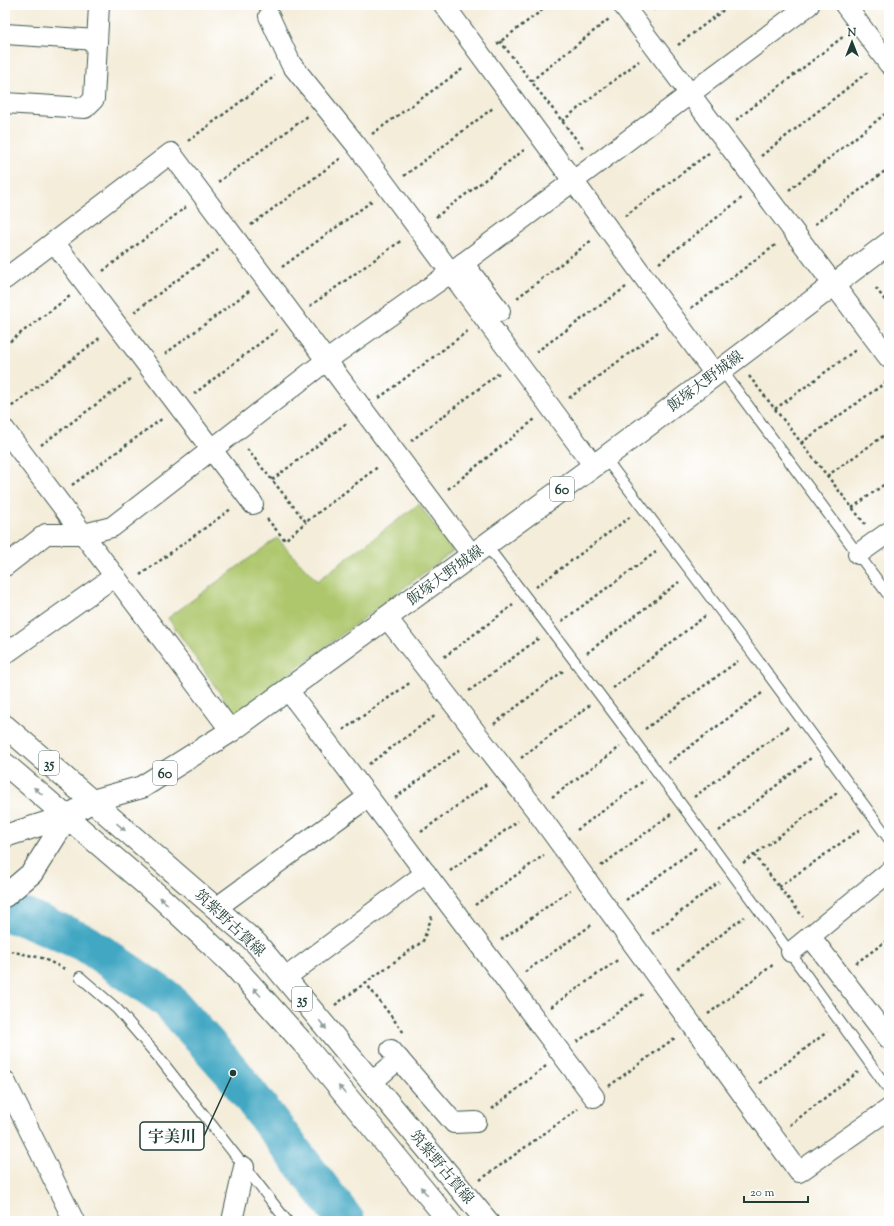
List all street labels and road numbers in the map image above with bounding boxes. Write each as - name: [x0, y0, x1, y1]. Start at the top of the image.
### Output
- street label: 飯塚大野城線: [664, 347, 748, 418]
- road number: 60: [550, 477, 574, 501]
- street label: 飯塚大野城線: [403, 541, 488, 611]
- road number: 35: [39, 751, 59, 775]
- road number: 60: [153, 761, 177, 785]
- street label: 筑紫野古賀線: [189, 886, 269, 962]
- road number: 35: [292, 987, 312, 1011]
- street label: 筑紫野古賀線: [404, 1127, 478, 1209]

